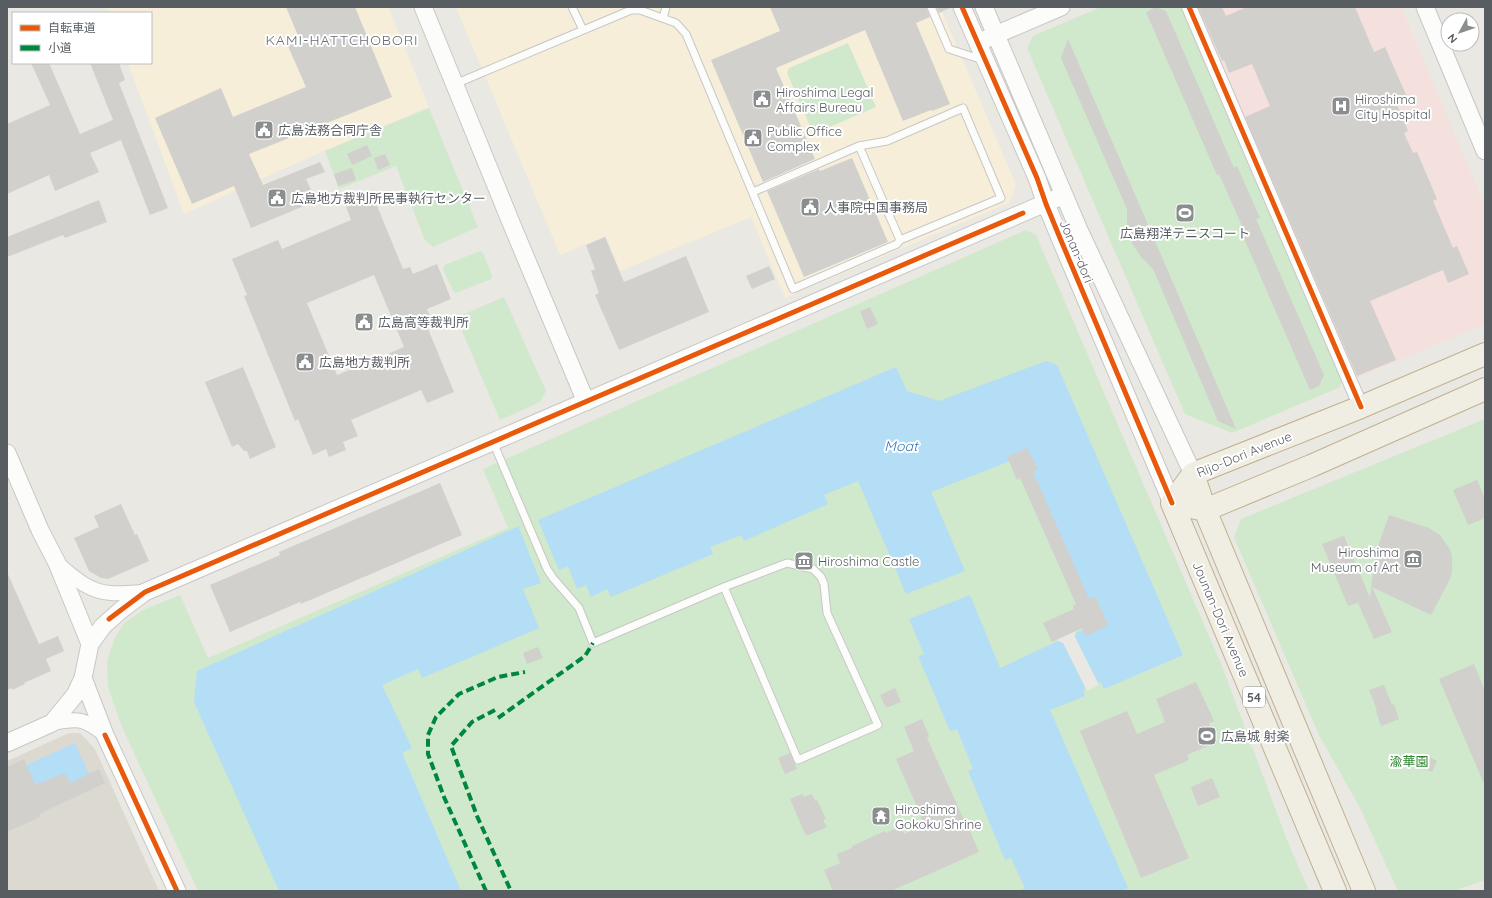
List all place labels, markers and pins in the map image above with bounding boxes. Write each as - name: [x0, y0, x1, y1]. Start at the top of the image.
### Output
- place label: Hiroshima Legal Affairs Bureau: [776, 84, 873, 115]
- public building icon: Hiroshima Legal Affairs Bureau: [751, 88, 773, 110]
- place label: Hiroshima City Hospital: [1355, 91, 1431, 122]
- hospital icon: Hiroshima City Hospital: [1330, 95, 1352, 117]
- public building icon: 広島法務合同庁舎: [253, 119, 275, 141]
- place label: 広島法務合同庁舎: [278, 122, 382, 138]
- place label: Public Office Complex: [767, 123, 842, 154]
- public building icon: Public Office Complex: [742, 127, 764, 149]
- public building icon: 広島地方裁判所民事執行センター: [266, 187, 288, 209]
- place label: 広島地方裁判所民事執行センター: [291, 190, 486, 206]
- public building icon: 人事院中国事務局: [799, 196, 821, 218]
- place label: 人事院中国事務局: [824, 199, 928, 215]
- sports icon: 広島翔洋テニスコート: [1174, 202, 1196, 224]
- place label: 広島翔洋テニスコート: [1120, 225, 1250, 241]
- public building icon: 広島高等裁判所: [353, 311, 375, 333]
- place label: 広島高等裁判所: [378, 314, 469, 330]
- public building icon: 広島地方裁判所: [294, 351, 316, 373]
- place label: 広島地方裁判所: [319, 354, 410, 370]
- place label: Hiroshima Museum of Art: [1311, 544, 1399, 575]
- museum icon: Hiroshima Museum of Art: [1402, 548, 1424, 570]
- museum icon: Hiroshima Castle: [793, 550, 815, 572]
- place label: Hiroshima Castle: [818, 553, 919, 569]
- sports icon: 広島城 射楽: [1196, 725, 1218, 747]
- place label: 広島城 射楽: [1221, 728, 1290, 744]
- place label: Hiroshima Gokoku Shrine: [895, 801, 982, 832]
- temple icon: Hiroshima Gokoku Shrine: [870, 805, 892, 827]

